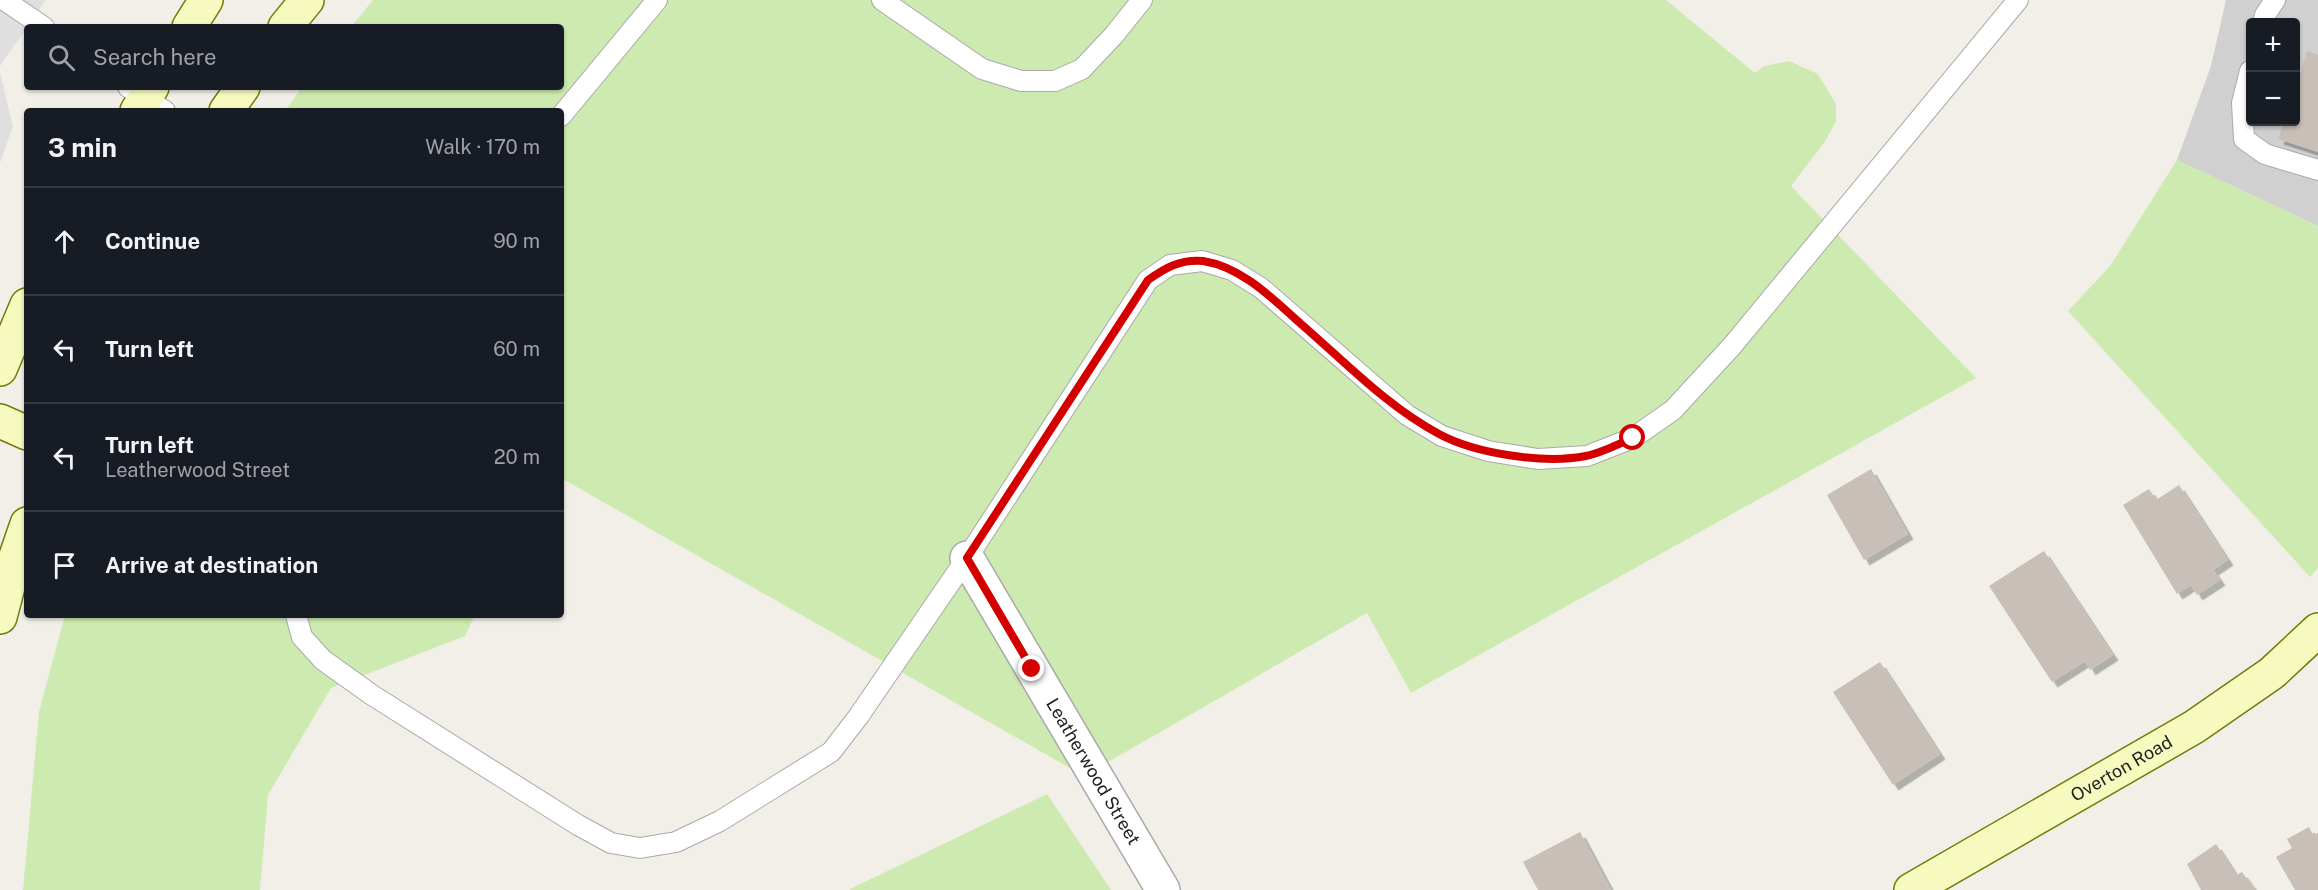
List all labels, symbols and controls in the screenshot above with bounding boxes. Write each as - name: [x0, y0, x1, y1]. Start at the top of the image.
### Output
- map controls: [2246, 18, 2300, 126]
- button: +: [2246, 18, 2300, 72]
- search box: [24, 24, 564, 90]
- icon: search: [45, 41, 78, 74]
- text: Search here: [93, 44, 217, 70]
- button: −: [2246, 72, 2300, 126]
- text: 3 min: [48, 132, 117, 163]
- text: Walk · 170 m: [425, 135, 540, 159]
- icon: ahead: [48, 225, 81, 258]
- text: Continue: [105, 228, 200, 254]
- text: 90 m: [493, 229, 540, 253]
- icon: left: [48, 333, 81, 366]
- text: Turn left: [105, 336, 194, 362]
- text: 60 m: [493, 337, 540, 361]
- route start: [1619, 424, 1645, 450]
- text: Turn left: [105, 432, 194, 458]
- icon: left: [48, 441, 81, 474]
- text: 20 m: [494, 445, 540, 469]
- text: Leatherwood Street: [105, 458, 290, 482]
- icon: arrive: [48, 549, 81, 582]
- text: Arrive at destination: [105, 552, 318, 578]
- route end: [1018, 655, 1044, 681]
- street label: Leatherwood Street: [1042, 694, 1145, 848]
- street label: Overton Road: [2067, 731, 2176, 806]

